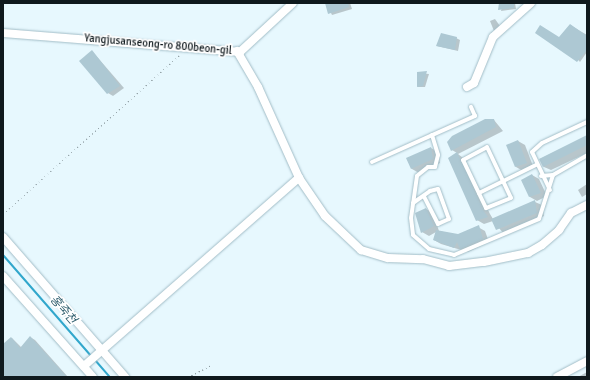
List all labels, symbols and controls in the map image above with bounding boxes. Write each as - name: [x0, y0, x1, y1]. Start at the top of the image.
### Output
- street label: Yangjusanseong-ro 800beon-gil: [84, 32, 232, 58]
- water label: 홍죽천: [47, 293, 79, 327]

